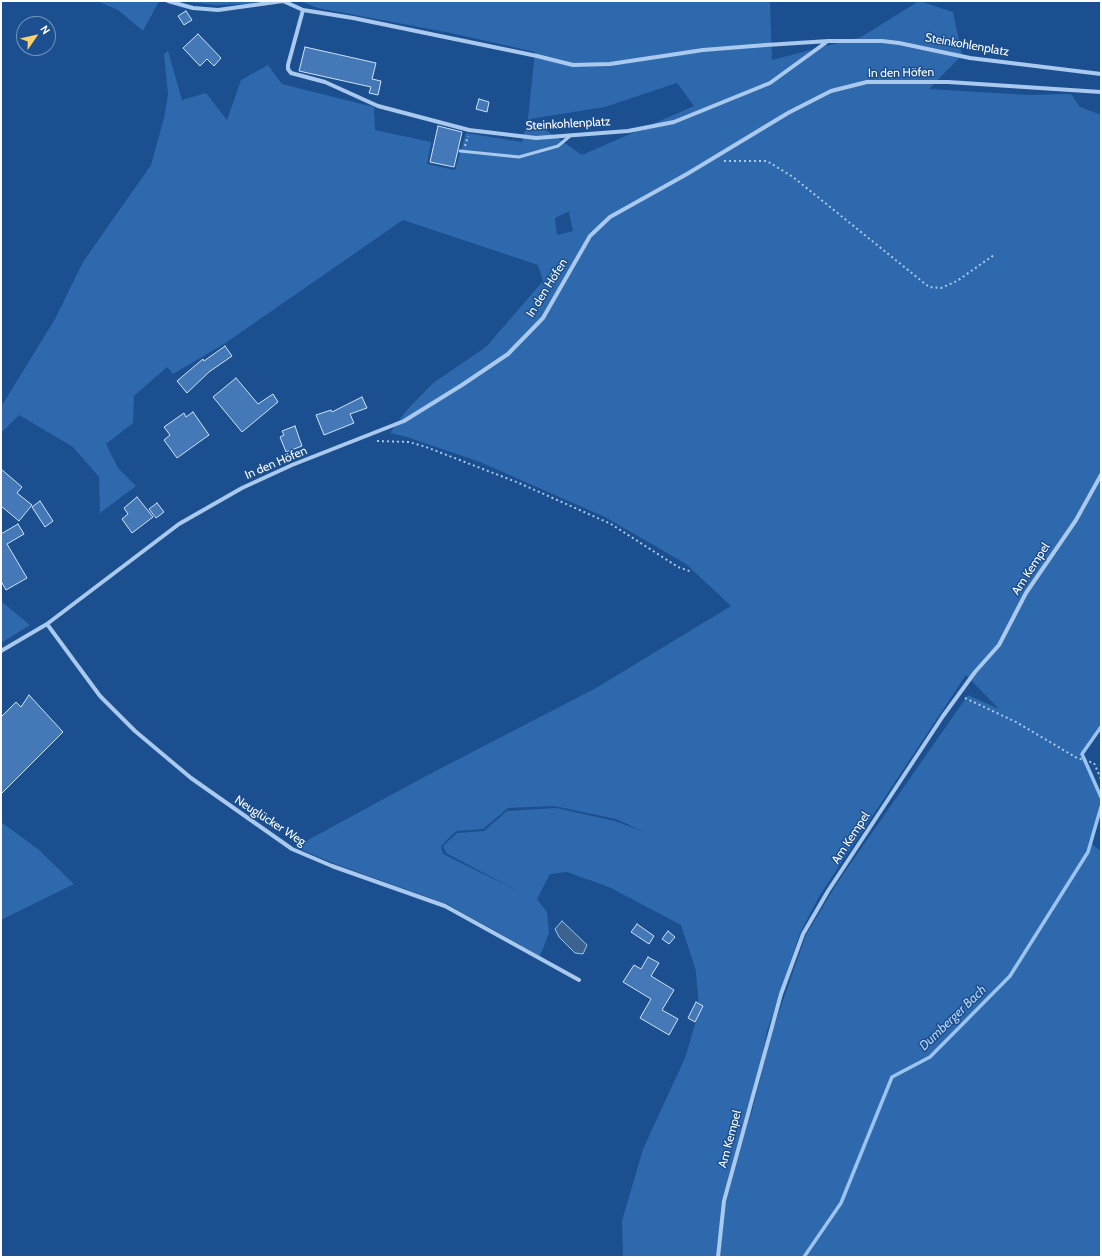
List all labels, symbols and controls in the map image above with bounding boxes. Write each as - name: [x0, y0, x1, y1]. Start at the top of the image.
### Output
- north arrow: [16, 16, 56, 56]
- text: N: [37, 23, 53, 37]
- street label: Steinkohlenplatz: [924, 31, 1010, 59]
- street label: In den Höfen: [868, 65, 934, 81]
- street label: Steinkohlenplatz: [525, 115, 611, 133]
- street label: In den Höfen: [523, 256, 571, 320]
- street label: In den Höfen: [243, 443, 309, 483]
- street label: Am Kempel: [1009, 540, 1053, 598]
- street label: Neuglücker Weg: [232, 793, 308, 849]
- street label: Am Kempel: [829, 809, 873, 867]
- water label: Dumberger Bach: [916, 982, 990, 1054]
- street label: Am Kempel: [715, 1108, 745, 1170]

